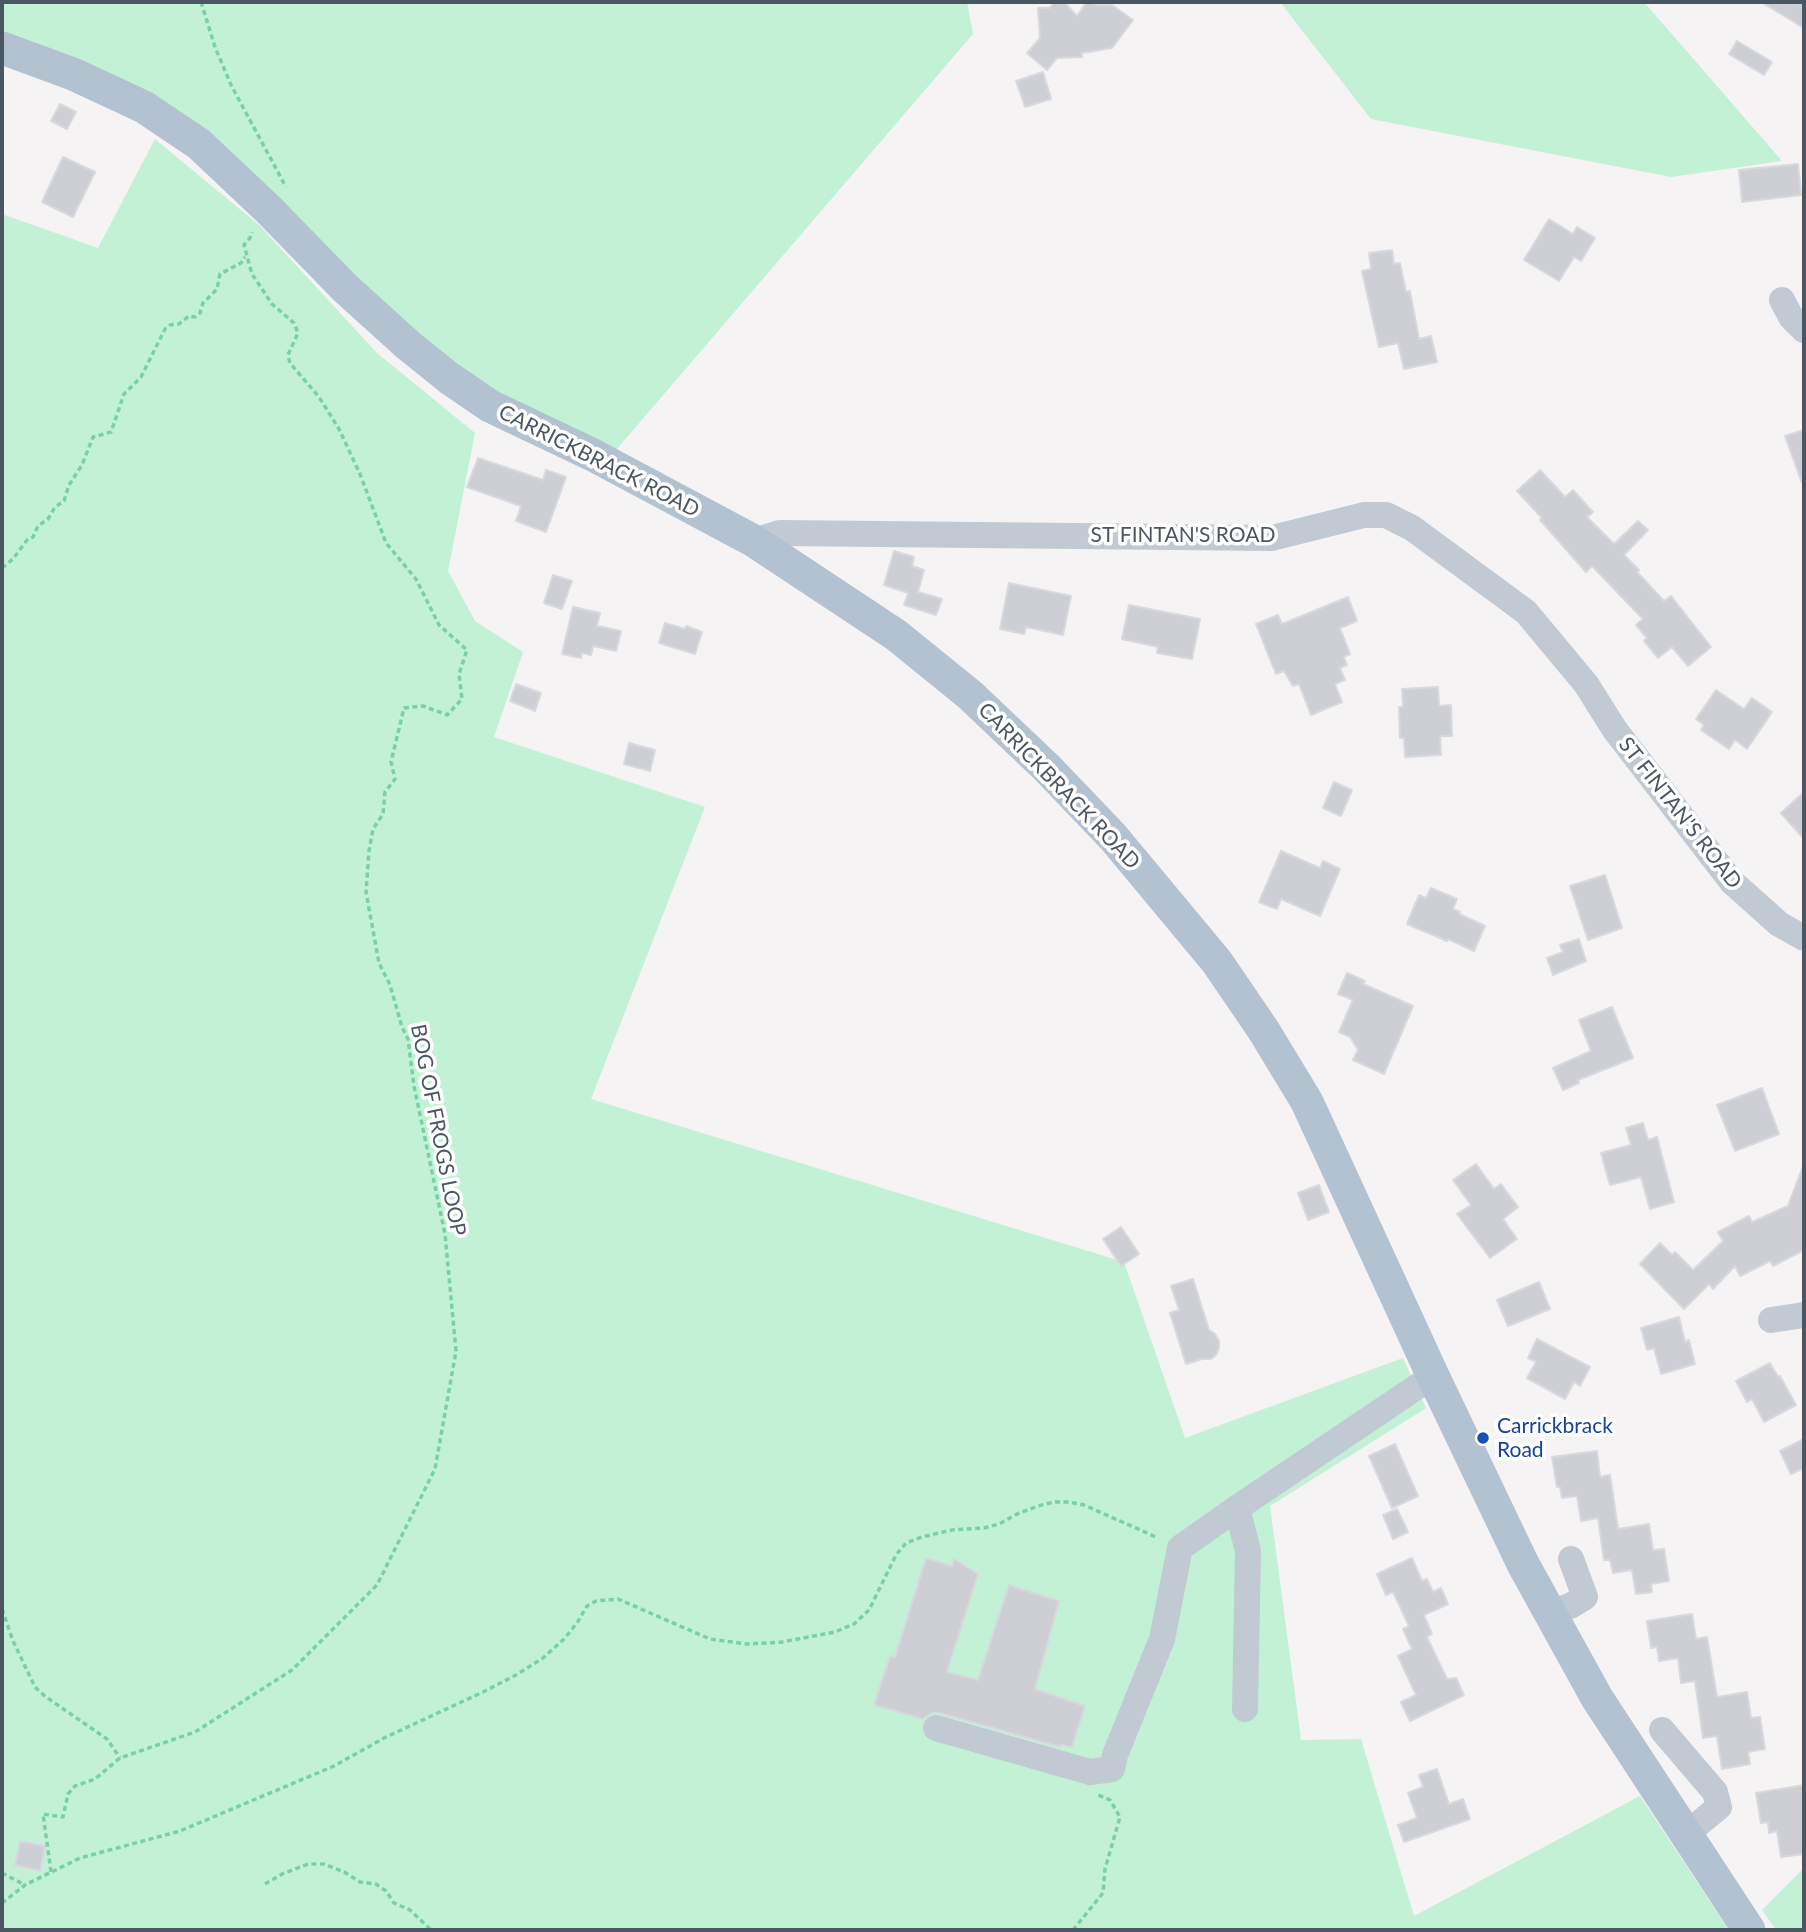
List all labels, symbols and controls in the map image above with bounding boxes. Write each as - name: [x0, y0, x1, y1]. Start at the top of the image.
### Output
- street label: CARRICKBRACK ROAD: [494, 399, 704, 523]
- street label: ST FINTAN'S ROAD: [1091, 522, 1275, 548]
- street label: CARRICKBRACK ROAD: [973, 697, 1145, 875]
- street label: ST FINTAN'S ROAD: [1613, 732, 1747, 894]
- street label: BOG OF FROGS LOOP: [405, 1022, 471, 1238]
- place label: Carrickbrack Road: [1497, 1413, 1613, 1463]
- marker: Carrickbrack Road: [1475, 1430, 1491, 1446]

